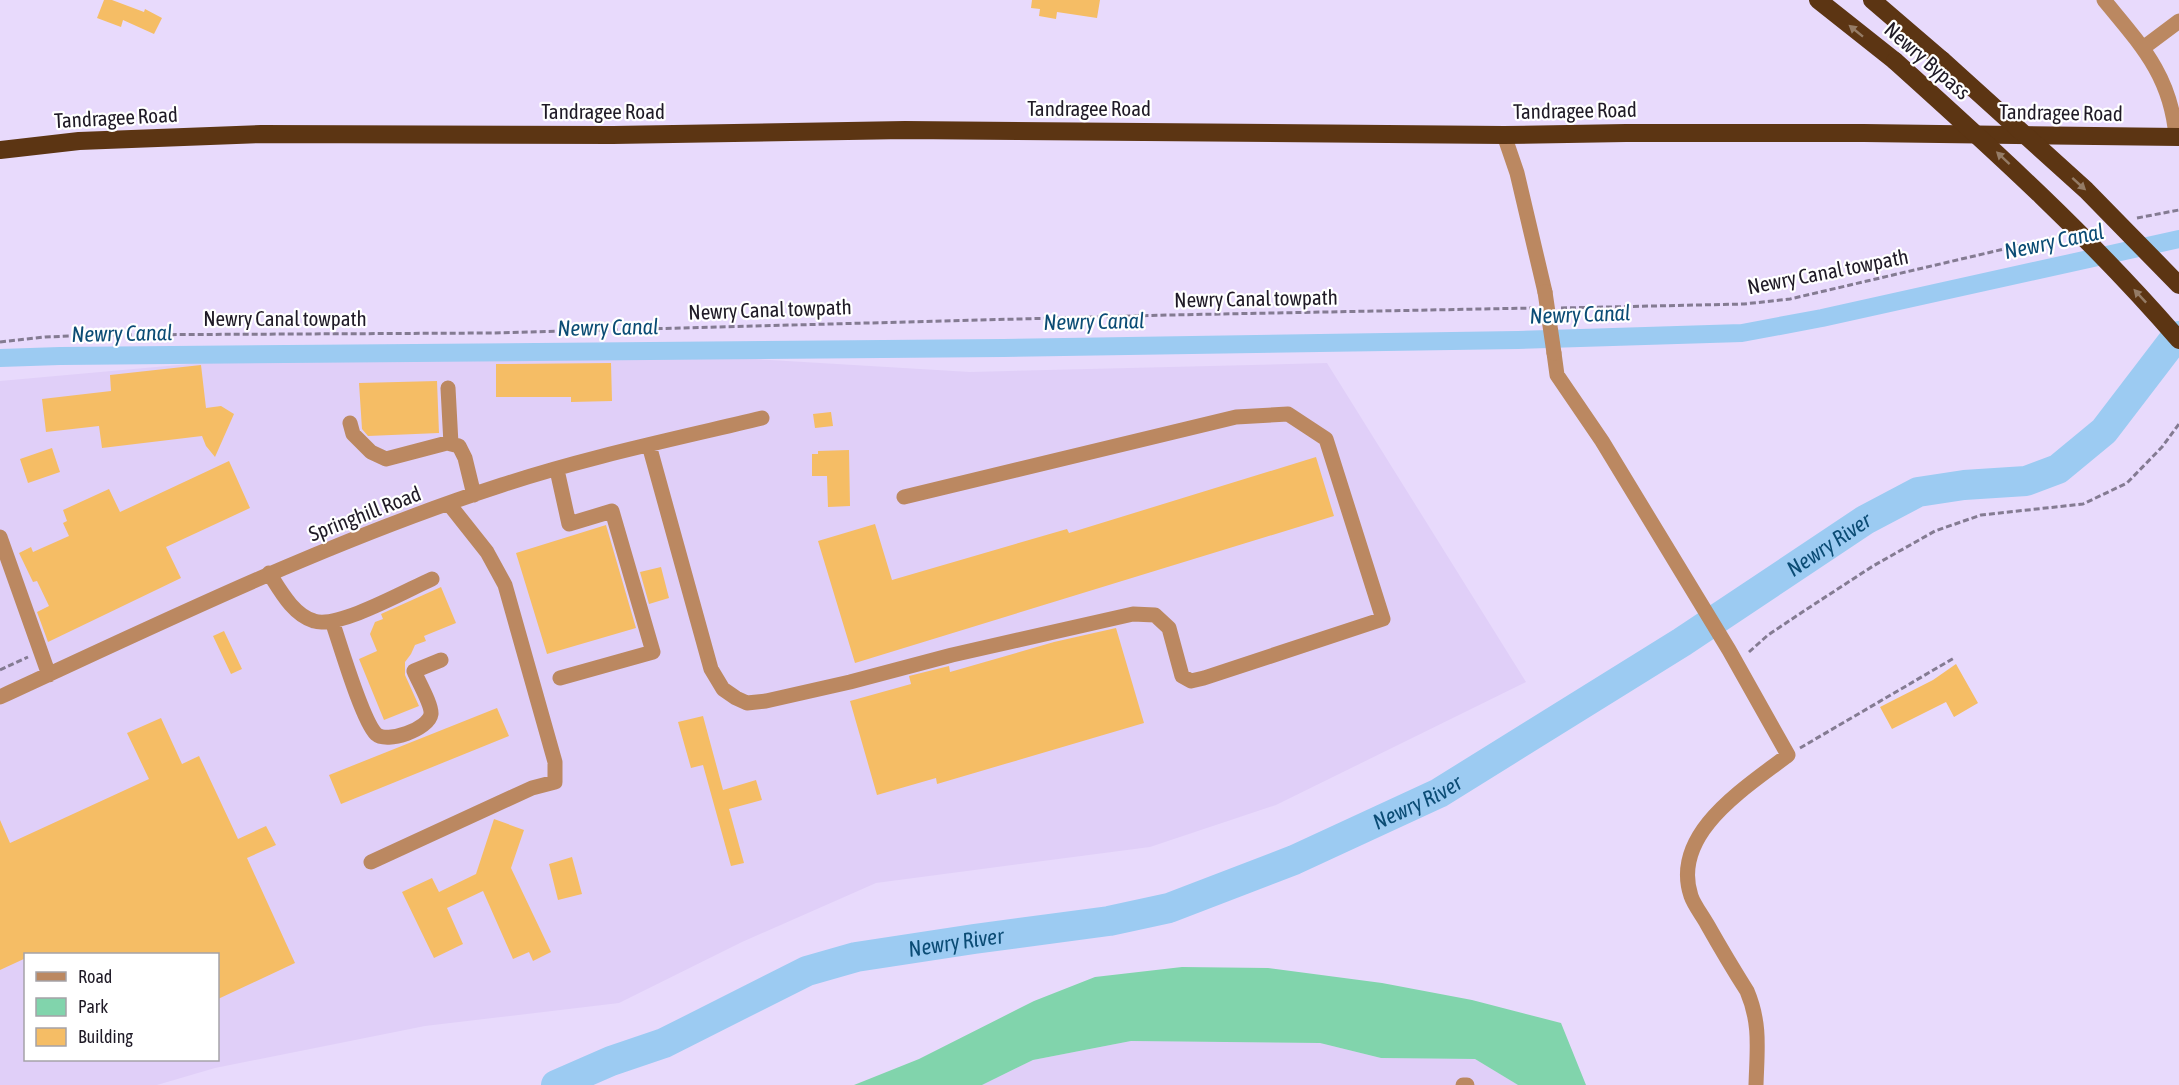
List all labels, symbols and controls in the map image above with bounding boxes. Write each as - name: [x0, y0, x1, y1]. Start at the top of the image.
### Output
- street label: Newry Bypass: [1880, 17, 1975, 104]
- one-way arrow: [1849, 25, 1864, 37]
- street label: Tandragee Road: [1027, 96, 1151, 120]
- street label: Tandragee Road: [1513, 97, 1637, 123]
- street label: Tandragee Road: [541, 99, 665, 123]
- street label: Tandragee Road: [1999, 99, 2123, 125]
- street label: Tandragee Road: [54, 102, 178, 132]
- one-way arrow: [1996, 151, 2010, 165]
- one-way arrow: [2071, 177, 2086, 190]
- water label: Newry Canal: [2002, 218, 2106, 264]
- street label: Newry Canal towpath: [1745, 244, 1910, 298]
- street label: Newry Canal towpath: [1174, 285, 1338, 311]
- one-way arrow: [2134, 289, 2147, 304]
- street label: Newry Canal towpath: [688, 294, 852, 324]
- water label: Newry Canal: [1529, 299, 1631, 329]
- street label: Newry Canal towpath: [203, 306, 367, 330]
- water label: Newry Canal: [1043, 307, 1145, 335]
- water label: Newry Canal: [557, 313, 659, 341]
- water label: Newry Canal: [71, 319, 173, 347]
- street label: Springhill Road: [305, 481, 424, 545]
- water label: Newry River: [1782, 506, 1876, 582]
- water label: Newry River: [1369, 768, 1468, 835]
- water label: Newry River: [906, 922, 1007, 962]
- legend: [24, 953, 219, 1061]
- text: Road: [78, 966, 112, 987]
- text: Park: [78, 996, 108, 1017]
- text: Building: [78, 1026, 133, 1047]

